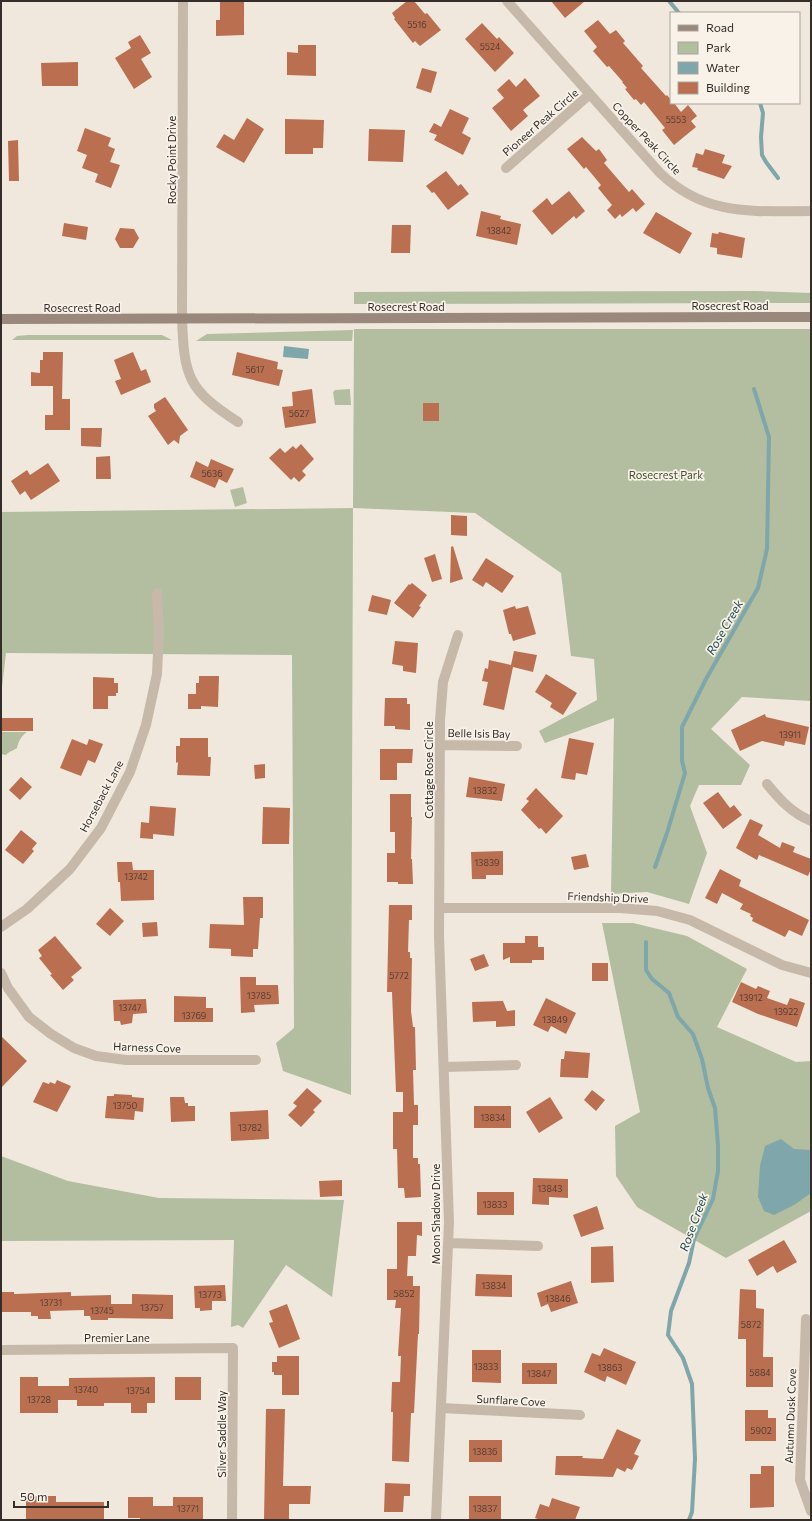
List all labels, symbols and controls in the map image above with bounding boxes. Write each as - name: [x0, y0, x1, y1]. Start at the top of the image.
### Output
- legend: [670, 12, 800, 104]
- house number: 5516: [407, 19, 427, 30]
- text: Road: [706, 20, 734, 34]
- text: Park: [706, 40, 732, 54]
- house number: 5524: [480, 41, 501, 52]
- text: Water: [706, 60, 740, 74]
- text: Building: [706, 80, 750, 94]
- street label: Pioneer Peak Circle: [500, 86, 581, 158]
- street label: Copper Peak Circle: [610, 99, 684, 177]
- house number: 5553: [666, 114, 686, 125]
- street label: Rocky Point Drive: [165, 116, 178, 204]
- house number: 13842: [487, 225, 511, 236]
- street label: Rosecrest Road: [691, 299, 769, 312]
- street label: Rosecrest Road: [367, 300, 445, 313]
- street label: Rosecrest Road: [43, 301, 121, 314]
- house number: 5617: [245, 364, 265, 375]
- house number: 5627: [289, 408, 309, 419]
- house number: 5636: [201, 468, 223, 479]
- park label: Rosecrest Park: [629, 468, 703, 481]
- water label: Rose Creek: [703, 597, 745, 657]
- street label: Cottage Rose Circle: [422, 721, 435, 819]
- street label: Belle Isis Bay: [447, 726, 511, 740]
- house number: 13911: [779, 729, 801, 740]
- street label: Horseback Lane: [77, 758, 126, 834]
- house number: 13832: [473, 785, 497, 796]
- house number: 13839: [474, 857, 500, 868]
- house number: 13742: [124, 871, 148, 882]
- street label: Friendship Drive: [567, 889, 649, 905]
- house number: 5772: [389, 970, 409, 981]
- house number: 13785: [247, 990, 271, 1001]
- house number: 13912: [739, 992, 763, 1003]
- house number: 13747: [118, 1002, 142, 1013]
- house number: 13922: [774, 1006, 798, 1017]
- house number: 13769: [182, 1010, 206, 1021]
- house number: 13849: [542, 1014, 568, 1025]
- street label: Harness Cove: [113, 1039, 181, 1055]
- house number: 13750: [113, 1100, 137, 1111]
- house number: 13834: [481, 1112, 506, 1123]
- house number: 13782: [238, 1122, 262, 1133]
- street label: Moon Shadow Drive: [429, 1163, 442, 1264]
- house number: 13843: [538, 1183, 562, 1194]
- water label: Rose Creek: [676, 1191, 710, 1253]
- house number: 13833: [483, 1199, 507, 1210]
- house number: 13834: [482, 1280, 507, 1291]
- house number: 5852: [394, 1288, 414, 1299]
- house number: 13773: [198, 1289, 222, 1300]
- house number: 13846: [545, 1293, 571, 1304]
- house number: 13731: [40, 1297, 62, 1308]
- house number: 13757: [140, 1302, 164, 1313]
- house number: 13745: [90, 1305, 114, 1316]
- house number: 5872: [741, 1319, 761, 1330]
- street label: Premier Lane: [84, 1331, 150, 1344]
- house number: 13833: [474, 1361, 498, 1372]
- house number: 13863: [597, 1362, 623, 1373]
- house number: 5884: [749, 1367, 771, 1378]
- house number: 13847: [527, 1368, 551, 1379]
- street label: Autumn Dusk Cove: [782, 1368, 798, 1464]
- house number: 13740: [74, 1384, 98, 1395]
- house number: 13754: [126, 1385, 151, 1396]
- street label: Silver Saddle Way: [215, 1390, 228, 1478]
- street label: Sunflare Cove: [476, 1392, 546, 1408]
- house number: 13728: [27, 1394, 51, 1405]
- house number: 5902: [750, 1425, 772, 1436]
- house number: 13836: [472, 1446, 498, 1457]
- scale bar: [14, 1483, 108, 1509]
- text: 50 m: [20, 1489, 48, 1503]
- house number: 13771: [177, 1503, 199, 1514]
- house number: 13837: [473, 1503, 497, 1514]

